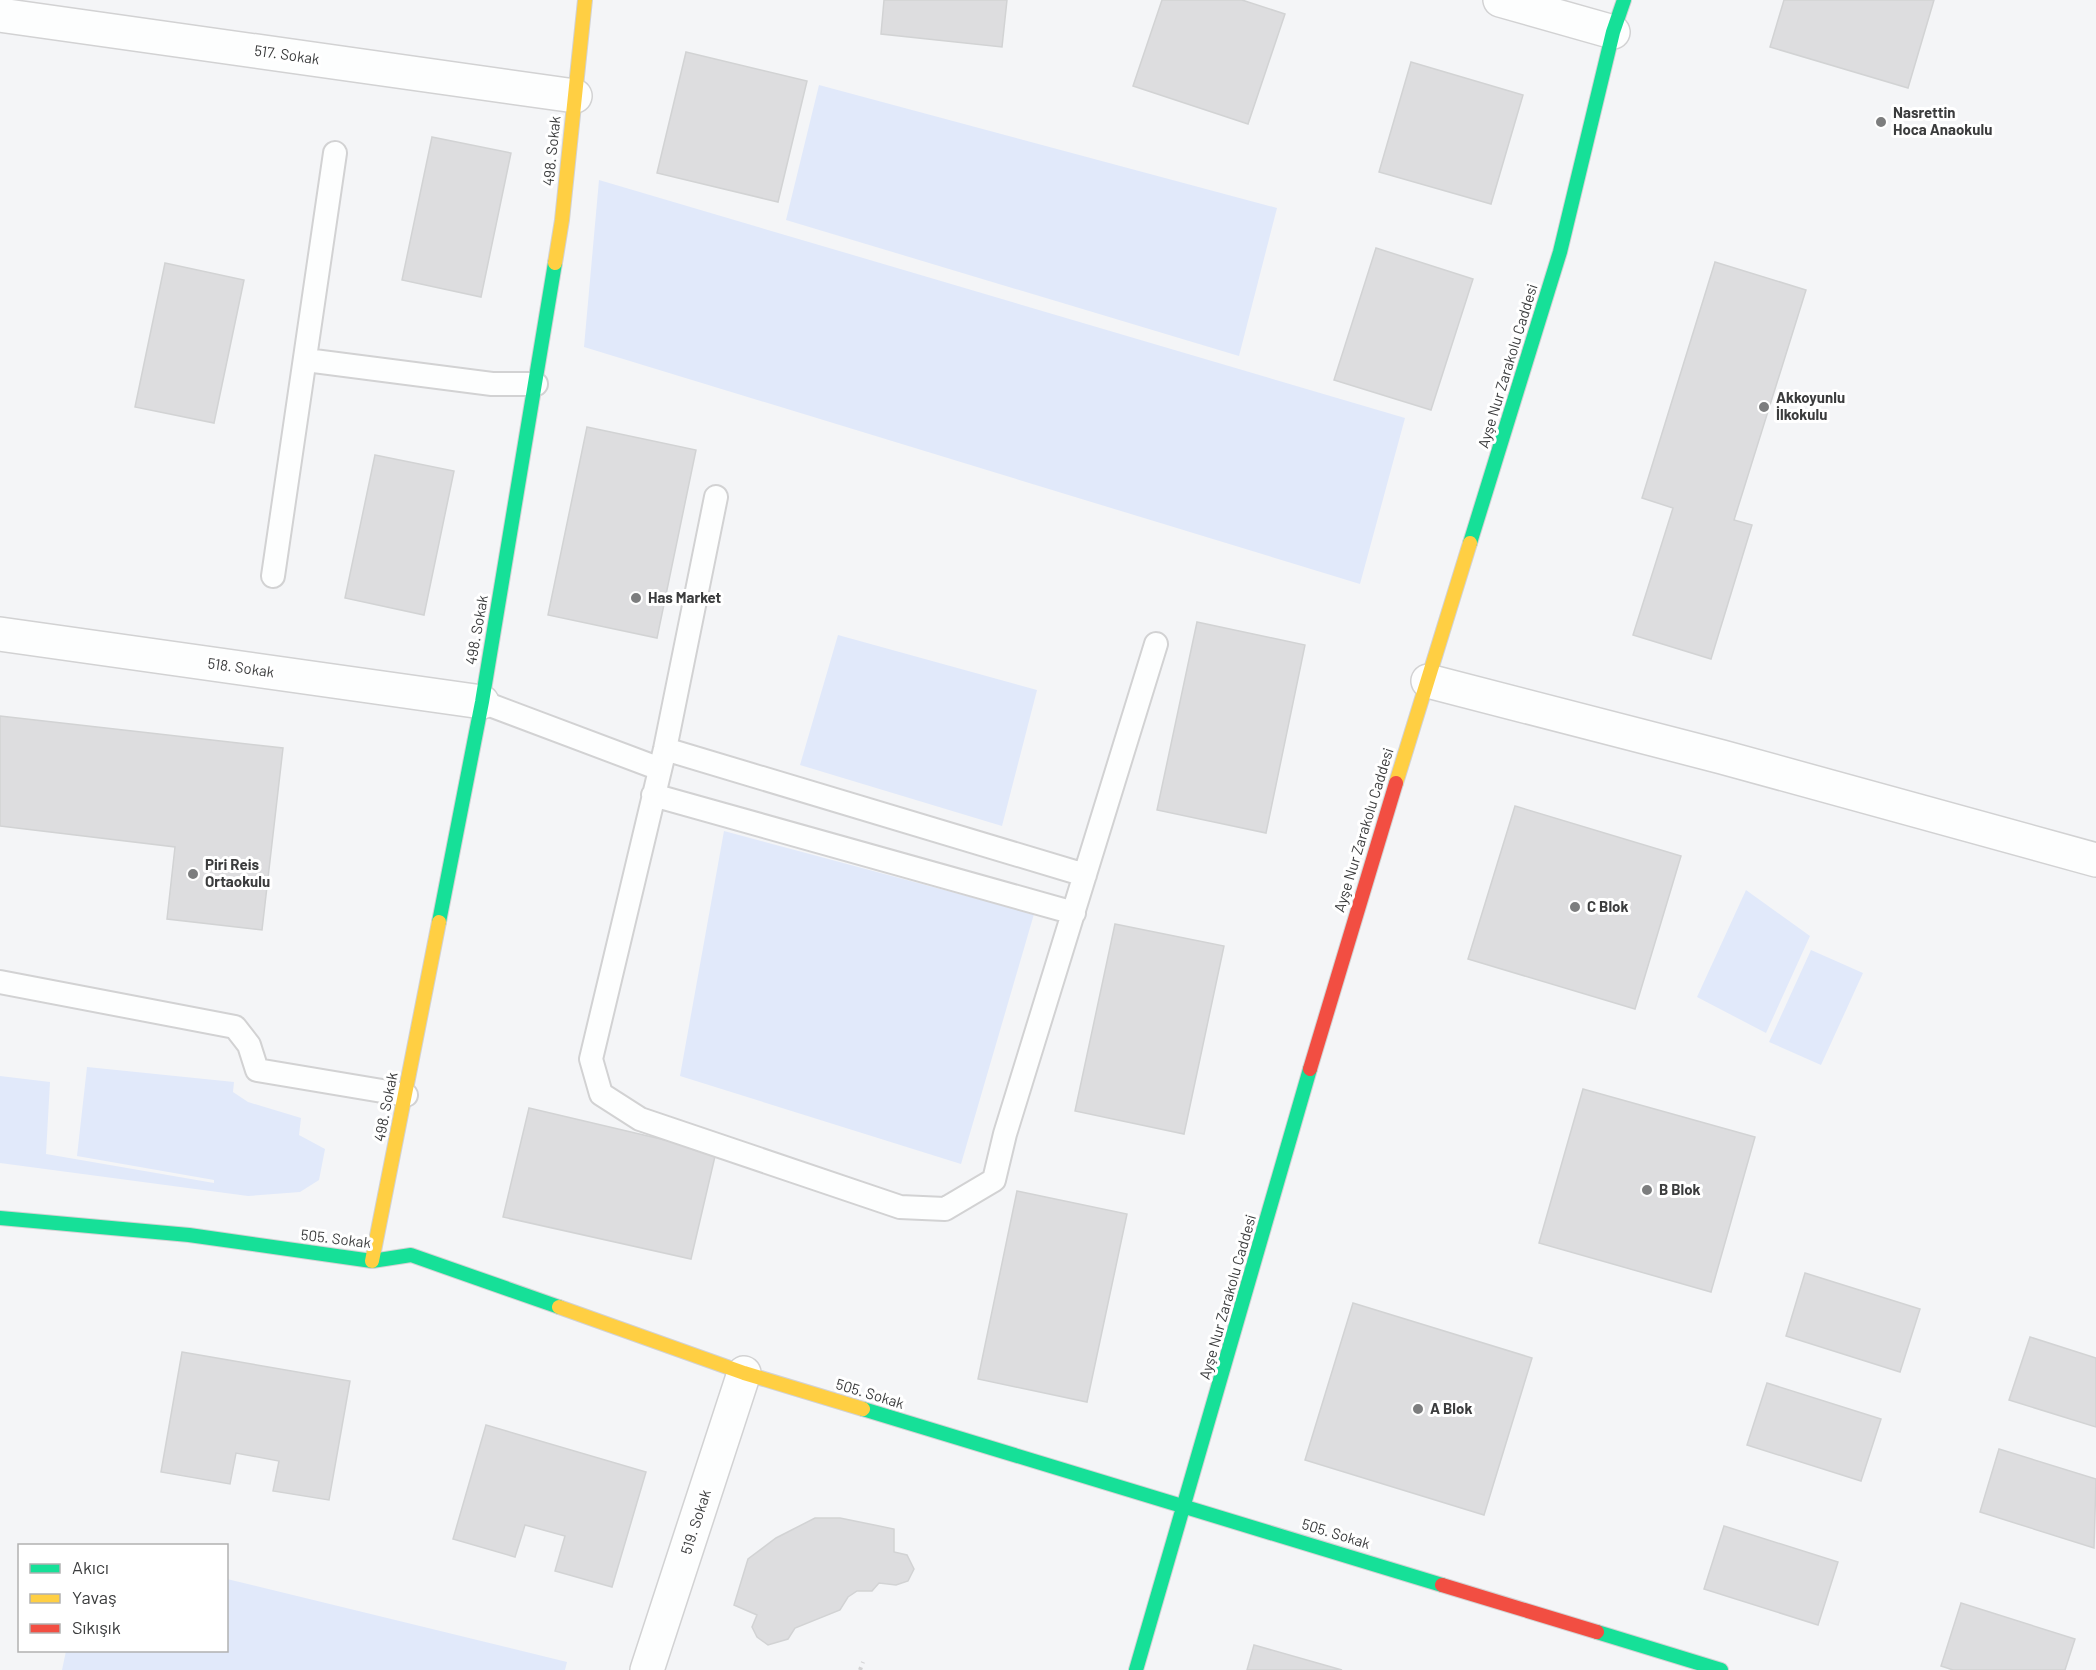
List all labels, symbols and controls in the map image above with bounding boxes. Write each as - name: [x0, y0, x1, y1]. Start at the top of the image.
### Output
- street label: 517. Sokak: [253, 41, 321, 68]
- place label: Nasrettin Hoca Anaokulu: [1893, 103, 1992, 138]
- street label: 498. Sokak: [538, 114, 564, 187]
- marker: Nasrettin Hoca Anaokulu: [1874, 115, 1888, 129]
- street label: Ayşe Nur Zarakolu Caddesi: [1473, 281, 1541, 450]
- place label: Akkoyunlu İlkokulu: [1776, 388, 1845, 423]
- marker: Akkoyunlu İlkokulu: [1757, 400, 1771, 414]
- place label: Has Market: [648, 588, 722, 606]
- marker: Has Market: [629, 591, 643, 605]
- street label: 498. Sokak: [461, 593, 491, 666]
- street label: 518. Sokak: [207, 653, 276, 681]
- street label: Ayşe Nur Zarakolu Caddesi: [1329, 745, 1397, 914]
- place label: Piri Reis Ortaokulu: [205, 855, 270, 890]
- marker: Piri Reis Ortaokulu: [186, 867, 200, 881]
- place label: C Blok: [1587, 897, 1628, 915]
- marker: C Blok: [1568, 900, 1582, 914]
- street label: 498. Sokak: [369, 1070, 401, 1143]
- place label: B Blok: [1659, 1180, 1701, 1198]
- marker: B Blok: [1640, 1183, 1654, 1197]
- street label: Ayşe Nur Zarakolu Caddesi: [1195, 1212, 1259, 1381]
- street label: 505. Sokak: [300, 1225, 373, 1251]
- street label: 505. Sokak: [834, 1374, 907, 1412]
- place label: A Blok: [1430, 1399, 1472, 1417]
- marker: A Blok: [1411, 1402, 1425, 1416]
- street label: 519. Sokak: [676, 1487, 714, 1556]
- street label: 505. Sokak: [1300, 1514, 1373, 1552]
- legend: [18, 1544, 228, 1652]
- text: Akıcı: [72, 1556, 109, 1578]
- text: Yavaş: [72, 1586, 117, 1608]
- text: Sıkışık: [72, 1616, 121, 1638]

